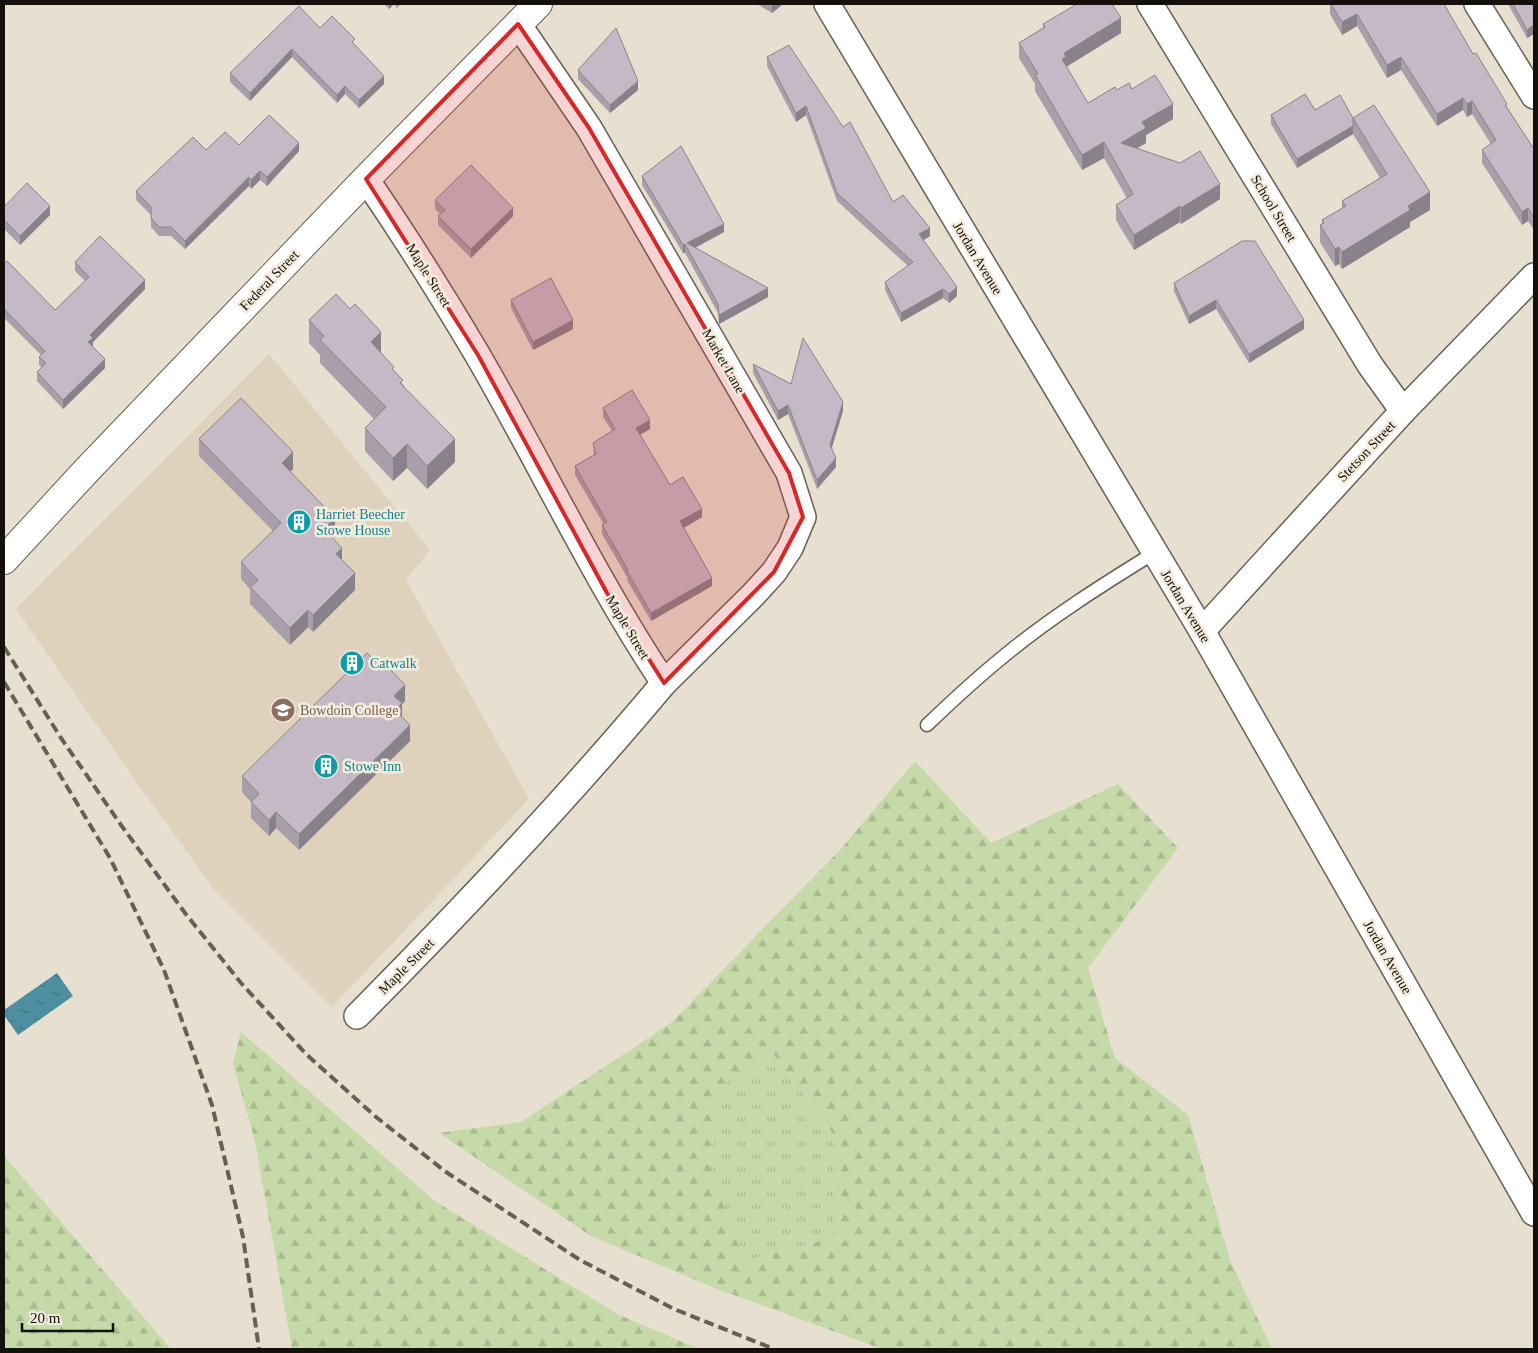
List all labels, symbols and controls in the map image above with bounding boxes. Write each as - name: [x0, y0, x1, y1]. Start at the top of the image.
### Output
- street label: School Street: [1248, 172, 1299, 244]
- street label: Jordan Avenue: [950, 219, 1005, 298]
- street label: Maple Street: [403, 241, 454, 310]
- street label: Federal Street: [237, 247, 302, 314]
- street label: Market Lane: [699, 326, 748, 396]
- street label: Stetson Street: [1334, 418, 1398, 485]
- place label: Harriet Beecher Stowe House: [316, 507, 405, 538]
- building icon: Harriet Beecher Stowe House: [286, 509, 312, 535]
- street label: Jordan Avenue: [1158, 567, 1213, 646]
- street label: Maple Street: [603, 593, 653, 662]
- building icon: Catwalk: [339, 650, 365, 676]
- place label: Catwalk: [370, 656, 417, 671]
- school or university icon: Bowdoin College: [270, 697, 296, 723]
- place label: Bowdoin College: [300, 703, 398, 718]
- building icon: Stowe Inn: [313, 753, 339, 779]
- place label: Stowe Inn: [344, 759, 401, 774]
- street label: Jordan Avenue: [1360, 918, 1415, 997]
- street label: Maple Street: [376, 936, 437, 997]
- scale bar: [22, 1300, 114, 1332]
- text: 20 m: [30, 1310, 61, 1326]

